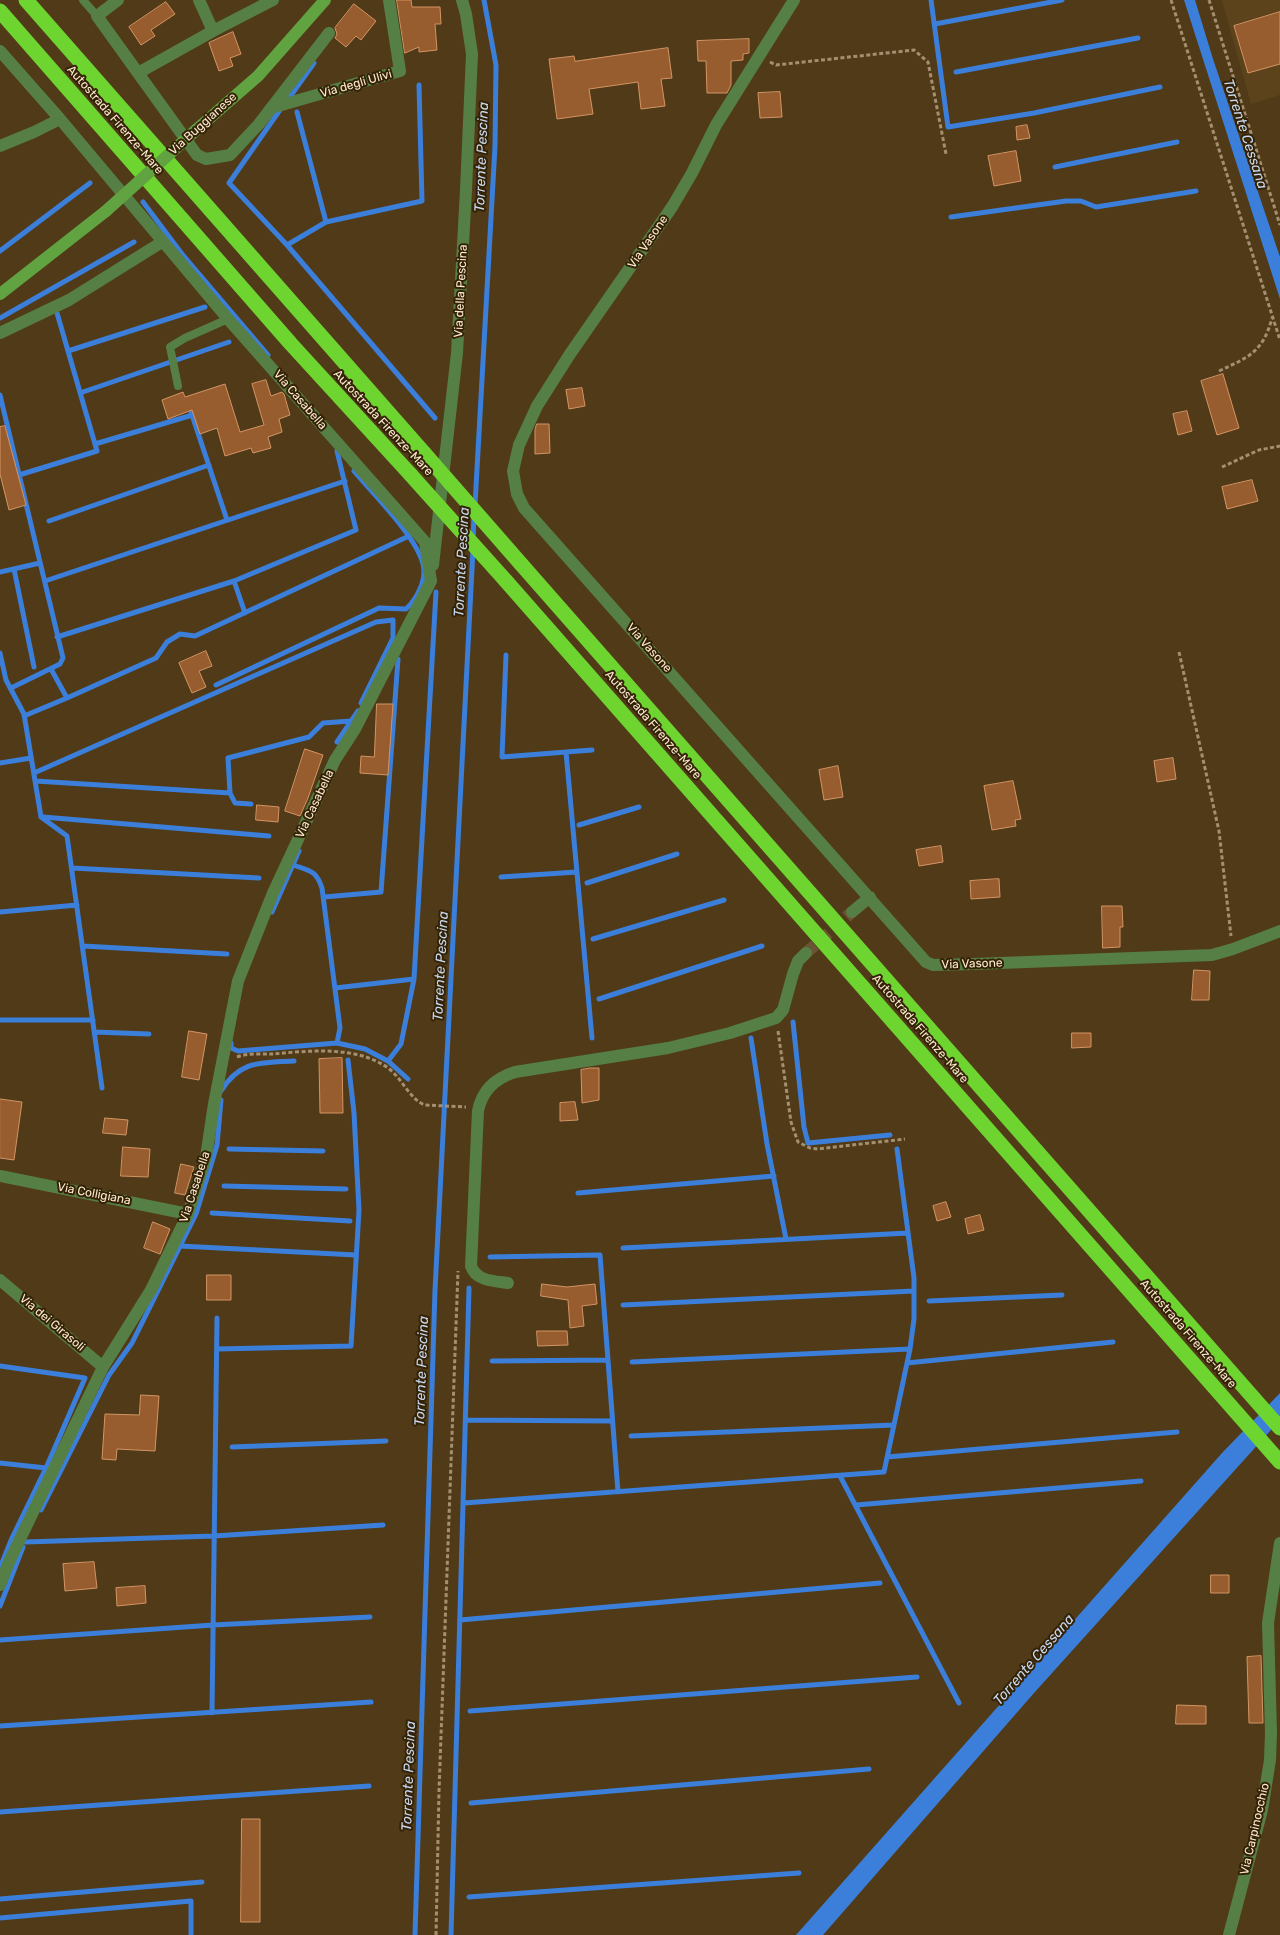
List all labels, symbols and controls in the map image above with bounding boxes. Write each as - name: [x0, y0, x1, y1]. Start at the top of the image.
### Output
- street label: Autostrada Firenze-Mare: [64, 63, 166, 177]
- street label: Via degli Ulivi: [319, 67, 393, 101]
- water label: Torrente Cessana: [1219, 77, 1271, 191]
- street label: Via Buggianese: [166, 90, 240, 158]
- water label: Torrente Pescina: [472, 102, 492, 212]
- street label: Via Vasone: [625, 213, 671, 271]
- street label: Via della Pescina: [451, 244, 471, 338]
- street label: Via Casabella: [270, 367, 330, 433]
- street label: Autostrada Firenze-Mare: [330, 367, 436, 479]
- water label: Torrente Pescina: [451, 507, 473, 617]
- street label: Via Vasone: [623, 620, 675, 676]
- street label: Autostrada Firenze-Mare: [602, 668, 704, 782]
- street label: Via Casabella: [293, 767, 337, 841]
- water label: Torrente Pescina: [430, 911, 452, 1021]
- street label: Via Vasone: [941, 956, 1003, 972]
- street label: Autostrada Firenze-Mare: [869, 972, 971, 1086]
- street label: Via Casabella: [177, 1150, 213, 1224]
- street label: Via Colligiana: [56, 1180, 132, 1208]
- street label: Autostrada Firenze-Mare: [1137, 1277, 1239, 1391]
- street label: Via dei Girasoli: [16, 1291, 88, 1355]
- water label: Torrente Pescina: [412, 1316, 432, 1426]
- water label: Torrente Cessana: [990, 1611, 1078, 1709]
- water label: Torrente Pescina: [399, 1721, 419, 1831]
- street label: Via Carpinocchio: [1237, 1782, 1273, 1876]

